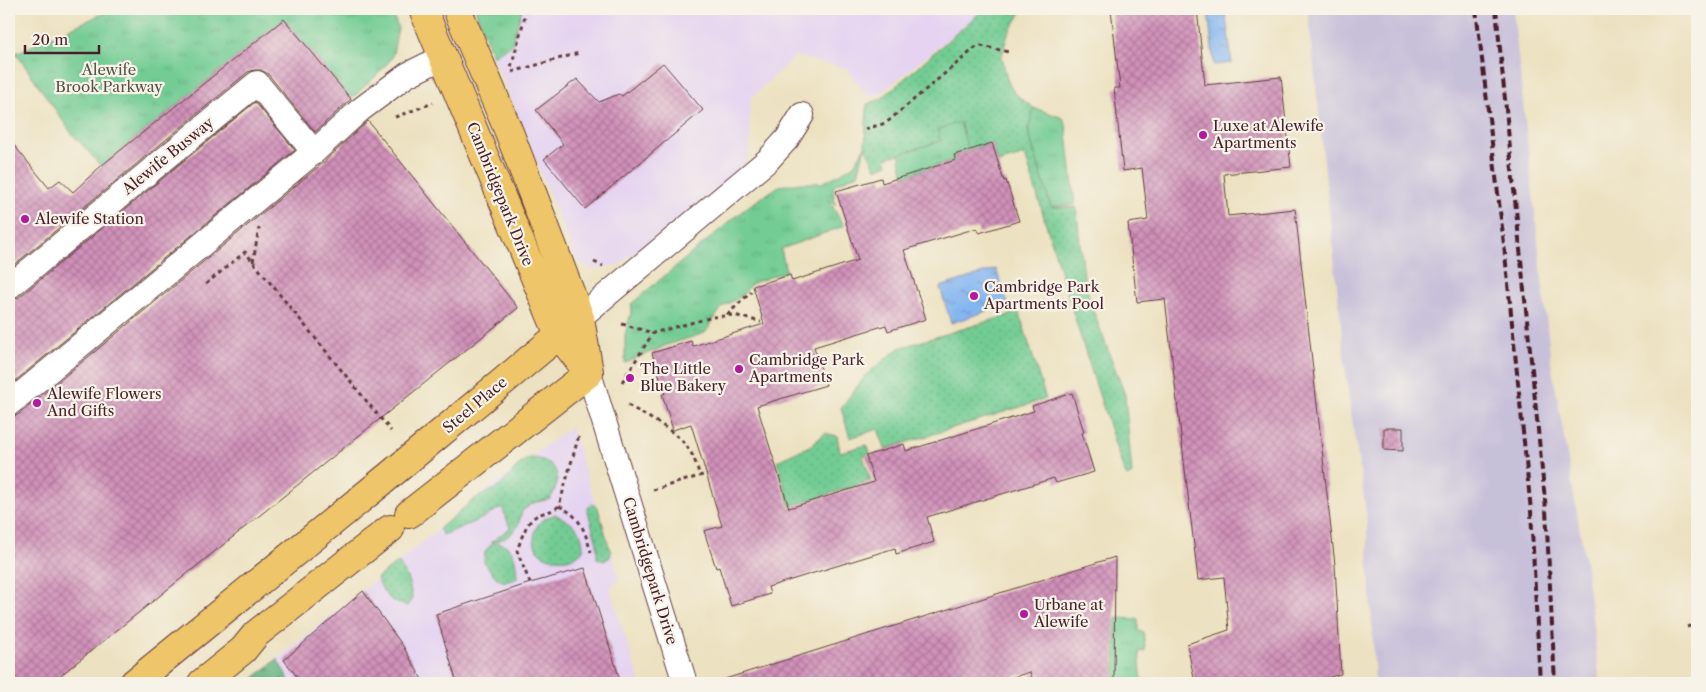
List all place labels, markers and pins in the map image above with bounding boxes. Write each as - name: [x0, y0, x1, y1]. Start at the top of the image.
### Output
- place label: Luxe at Alewife Apartments: [1212, 116, 1324, 152]
- marker: Luxe at Alewife Apartments: [1197, 129, 1209, 141]
- place label: Alewife Station: [34, 209, 145, 228]
- marker: Alewife Station: [19, 213, 31, 225]
- place label: Cambridge Park Apartments Pool: [983, 277, 1104, 313]
- marker: Cambridge Park Apartments Pool: [968, 290, 980, 302]
- place label: Cambridge Park Apartments: [748, 350, 866, 386]
- place label: The Little Blue Bakery: [640, 359, 727, 395]
- marker: Cambridge Park Apartments: [733, 363, 745, 375]
- marker: The Little Blue Bakery: [624, 372, 636, 384]
- place label: Alewife Flowers And Gifts: [46, 384, 162, 420]
- marker: Alewife Flowers And Gifts: [31, 397, 43, 409]
- place label: Urbane at Alewife: [1033, 595, 1104, 631]
- marker: Urbane at Alewife: [1018, 608, 1030, 620]

